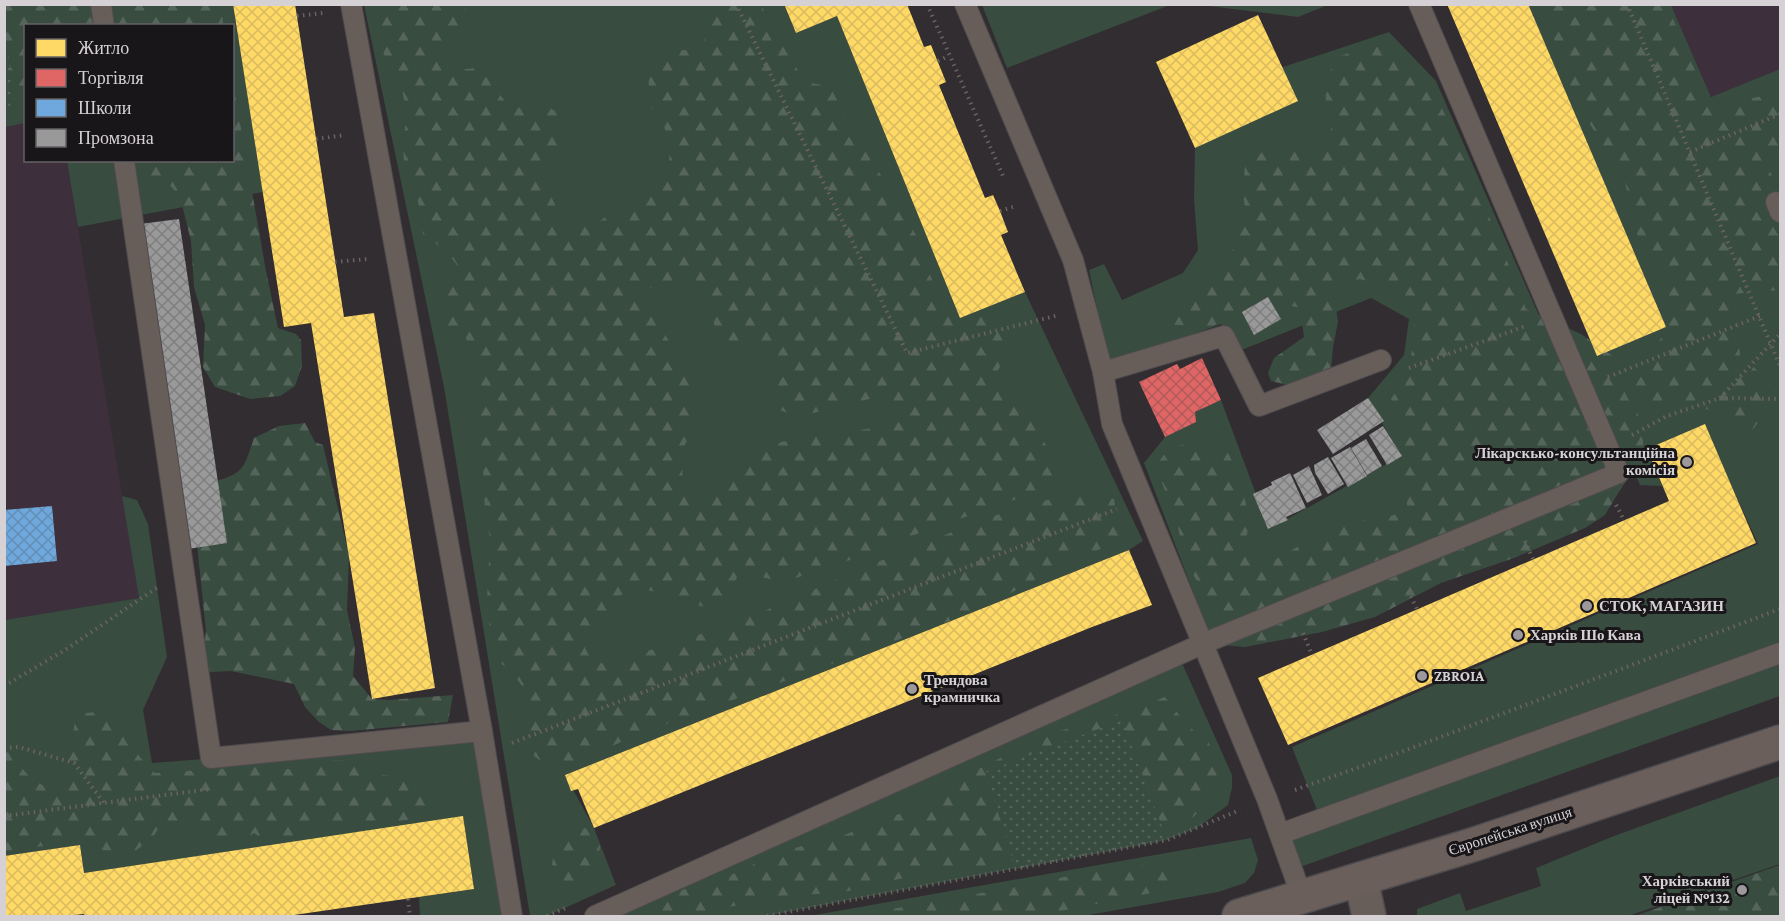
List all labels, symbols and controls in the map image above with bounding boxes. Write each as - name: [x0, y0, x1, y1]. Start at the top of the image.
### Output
- legend: [24, 24, 234, 162]
- text: Житло: [78, 38, 129, 58]
- text: Торгівля: [78, 68, 144, 88]
- text: Школи: [78, 98, 132, 118]
- text: Промзона: [78, 128, 154, 148]
- place label: Лікарскько-консультанційна комісія: [1475, 445, 1675, 478]
- marker: Лікарскько-консультанційна комісія: [1680, 455, 1694, 469]
- place label: СТОК, МАГАЗИН: [1599, 598, 1724, 614]
- marker: СТОК, МАГАЗИН: [1580, 599, 1594, 613]
- place label: Харків Шо Кава: [1530, 627, 1642, 643]
- marker: Харків Шо Кава: [1511, 628, 1525, 642]
- place label: ZBROIA: [1434, 668, 1485, 684]
- marker: ZBROIA: [1415, 669, 1429, 683]
- place label: Трендова крамничка: [924, 672, 1001, 705]
- marker: Трендова крамничка: [905, 682, 919, 696]
- street label: Європейська вулиця: [1446, 803, 1574, 858]
- place label: Харківський ліцей №132: [1642, 873, 1730, 906]
- marker: Харківський ліцей №132: [1735, 883, 1749, 897]

